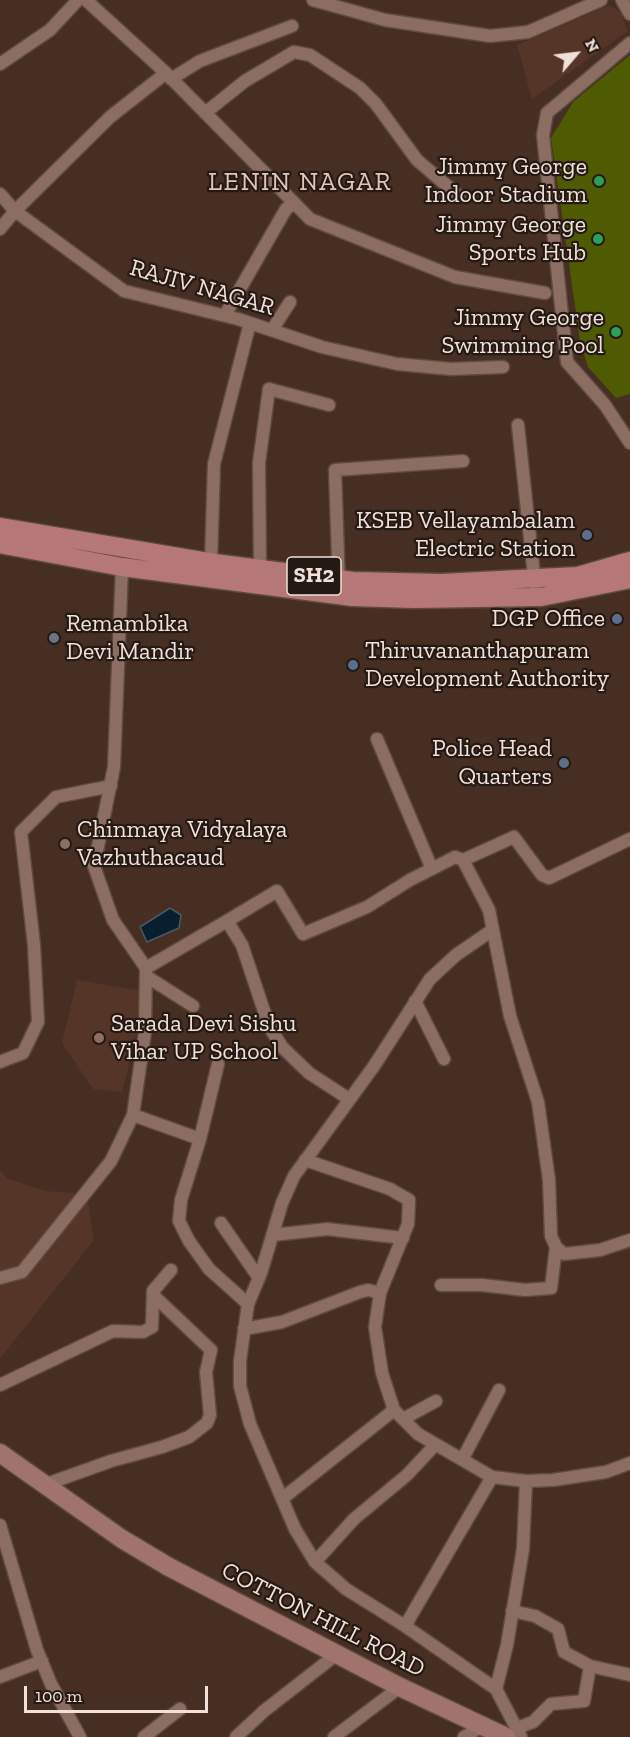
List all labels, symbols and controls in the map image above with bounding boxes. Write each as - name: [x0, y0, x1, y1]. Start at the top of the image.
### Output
- north arrow: [546, 24, 606, 84]
- text: N: [581, 35, 604, 55]
- place label: Jimmy George Indoor Stadium: [425, 153, 587, 209]
- district label: LENIN NAGAR: [208, 167, 392, 199]
- marker: Jimmy George Indoor Stadium: [592, 174, 606, 188]
- place label: Jimmy George Sports Hub: [435, 211, 586, 267]
- marker: Jimmy George Sports Hub: [591, 232, 605, 246]
- street label: RAJIV NAGAR: [126, 254, 278, 322]
- place label: Jimmy George Swimming Pool: [441, 304, 604, 360]
- marker: Jimmy George Swimming Pool: [609, 325, 623, 339]
- place label: KSEB Vellayambalam Electric Station: [356, 507, 575, 563]
- marker: KSEB Vellayambalam Electric Station: [580, 528, 594, 542]
- road number: SH2: [287, 557, 341, 595]
- place label: DGP Office: [492, 605, 605, 633]
- place label: Remambika Devi Mandir: [66, 610, 194, 666]
- marker: DGP Office: [610, 612, 624, 626]
- marker: Remambika Devi Mandir: [47, 631, 61, 645]
- place label: Thiruvananthapuram Development Authority: [365, 637, 609, 693]
- marker: Thiruvananthapuram Development Authority: [346, 658, 360, 672]
- place label: Police Head Quarters: [432, 735, 552, 791]
- marker: Police Head Quarters: [557, 756, 571, 770]
- place label: Chinmaya Vidyalaya Vazhuthacaud: [77, 816, 287, 872]
- marker: Chinmaya Vidyalaya Vazhuthacaud: [58, 837, 72, 851]
- place label: Sarada Devi Sishu Vihar UP School: [111, 1010, 296, 1066]
- marker: Sarada Devi Sishu Vihar UP School: [92, 1031, 106, 1045]
- street label: COTTON HILL ROAD: [217, 1556, 429, 1684]
- scale bar: [27, 1674, 212, 1712]
- text: 100 m: [35, 1685, 82, 1707]

